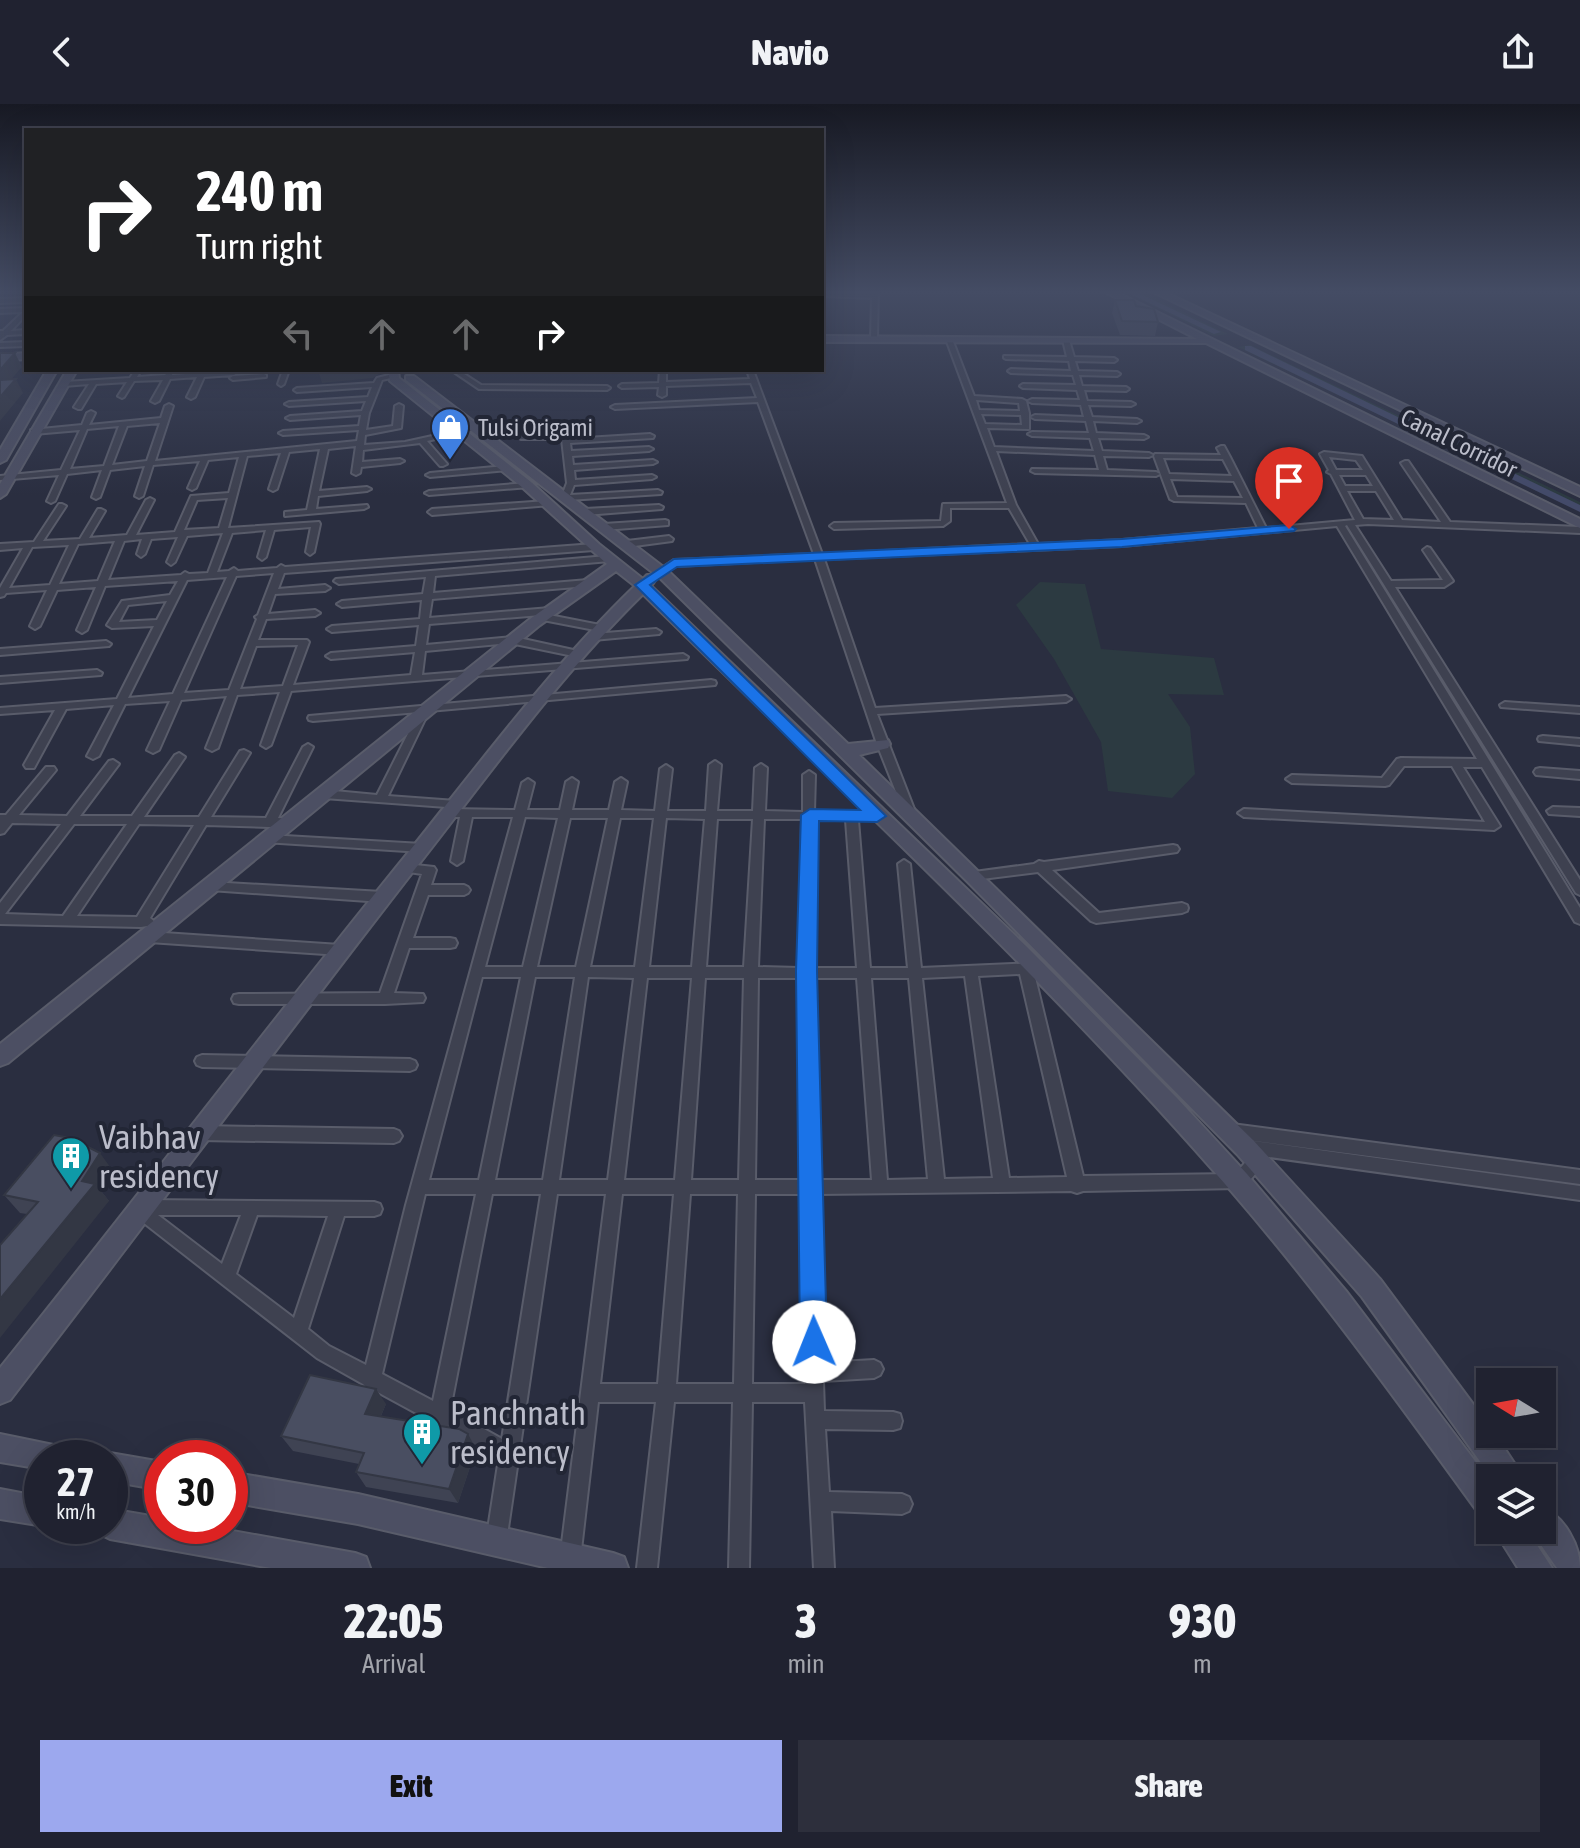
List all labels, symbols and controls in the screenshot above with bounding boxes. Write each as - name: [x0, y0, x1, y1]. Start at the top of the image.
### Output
- icon: back: [40, 30, 84, 74]
- icon: share: [1496, 30, 1540, 74]
- text: Navio: [751, 31, 829, 73]
- text: 240 m: [196, 159, 323, 223]
- icon: right: [64, 160, 168, 264]
- text: Turn right: [196, 225, 323, 267]
- icon: left: [276, 312, 320, 356]
- icon: ahead: [360, 312, 404, 356]
- icon: ahead: [444, 312, 488, 356]
- icon: right: [528, 312, 572, 356]
- street label: Canal Corridor: [1397, 403, 1522, 483]
- shop icon: Tulsi Origami: [429, 406, 471, 461]
- place label: Tulsi Origami: [478, 414, 593, 441]
- pin: [1255, 447, 1323, 529]
- icon: arrive: [1267, 459, 1311, 503]
- place label: Vaibhav residency: [99, 1117, 219, 1195]
- building icon: Vaibhav residency: [50, 1135, 92, 1190]
- position arrow: [772, 1300, 856, 1384]
- north arrow: [1476, 1368, 1556, 1448]
- map controls: [1476, 1368, 1556, 1544]
- place label: Panchnath residency: [450, 1393, 586, 1471]
- building icon: Panchnath residency: [401, 1411, 443, 1466]
- speed limit sign: 30: [144, 1440, 248, 1544]
- text: 27: [57, 1459, 95, 1504]
- button: layers: [1476, 1464, 1556, 1544]
- text: km/h: [56, 1500, 96, 1523]
- text: 22:05: [344, 1593, 444, 1648]
- text: 3: [795, 1593, 817, 1648]
- text: 930: [1169, 1593, 1236, 1648]
- text: Arrival: [362, 1649, 425, 1679]
- text: min: [787, 1649, 825, 1679]
- text: m: [1193, 1649, 1212, 1679]
- button: Exit: [40, 1740, 782, 1832]
- button: Share: [798, 1740, 1540, 1832]

